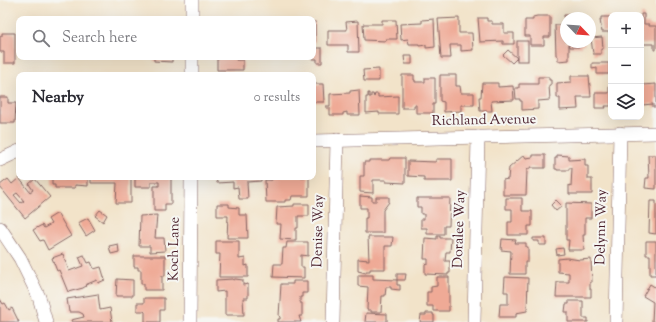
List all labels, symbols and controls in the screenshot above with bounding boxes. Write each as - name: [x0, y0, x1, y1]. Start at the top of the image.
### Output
- north arrow: [560, 12, 596, 48]
- map controls: [608, 12, 644, 120]
- button: +: [608, 12, 644, 48]
- search box: [16, 16, 316, 60]
- icon: search: [30, 27, 52, 49]
- text: Search here: [62, 28, 137, 49]
- button: −: [608, 48, 644, 84]
- button: layers: [608, 84, 644, 120]
- text: Nearby: [32, 86, 84, 110]
- text: 0 results: [254, 89, 300, 107]
- street label: Richland Avenue: [432, 110, 536, 132]
- street label: Delynn Way: [591, 189, 613, 265]
- street label: Doralee Way: [449, 190, 471, 268]
- street label: Denise Way: [308, 194, 330, 268]
- street label: Koch Lane: [164, 217, 186, 281]

